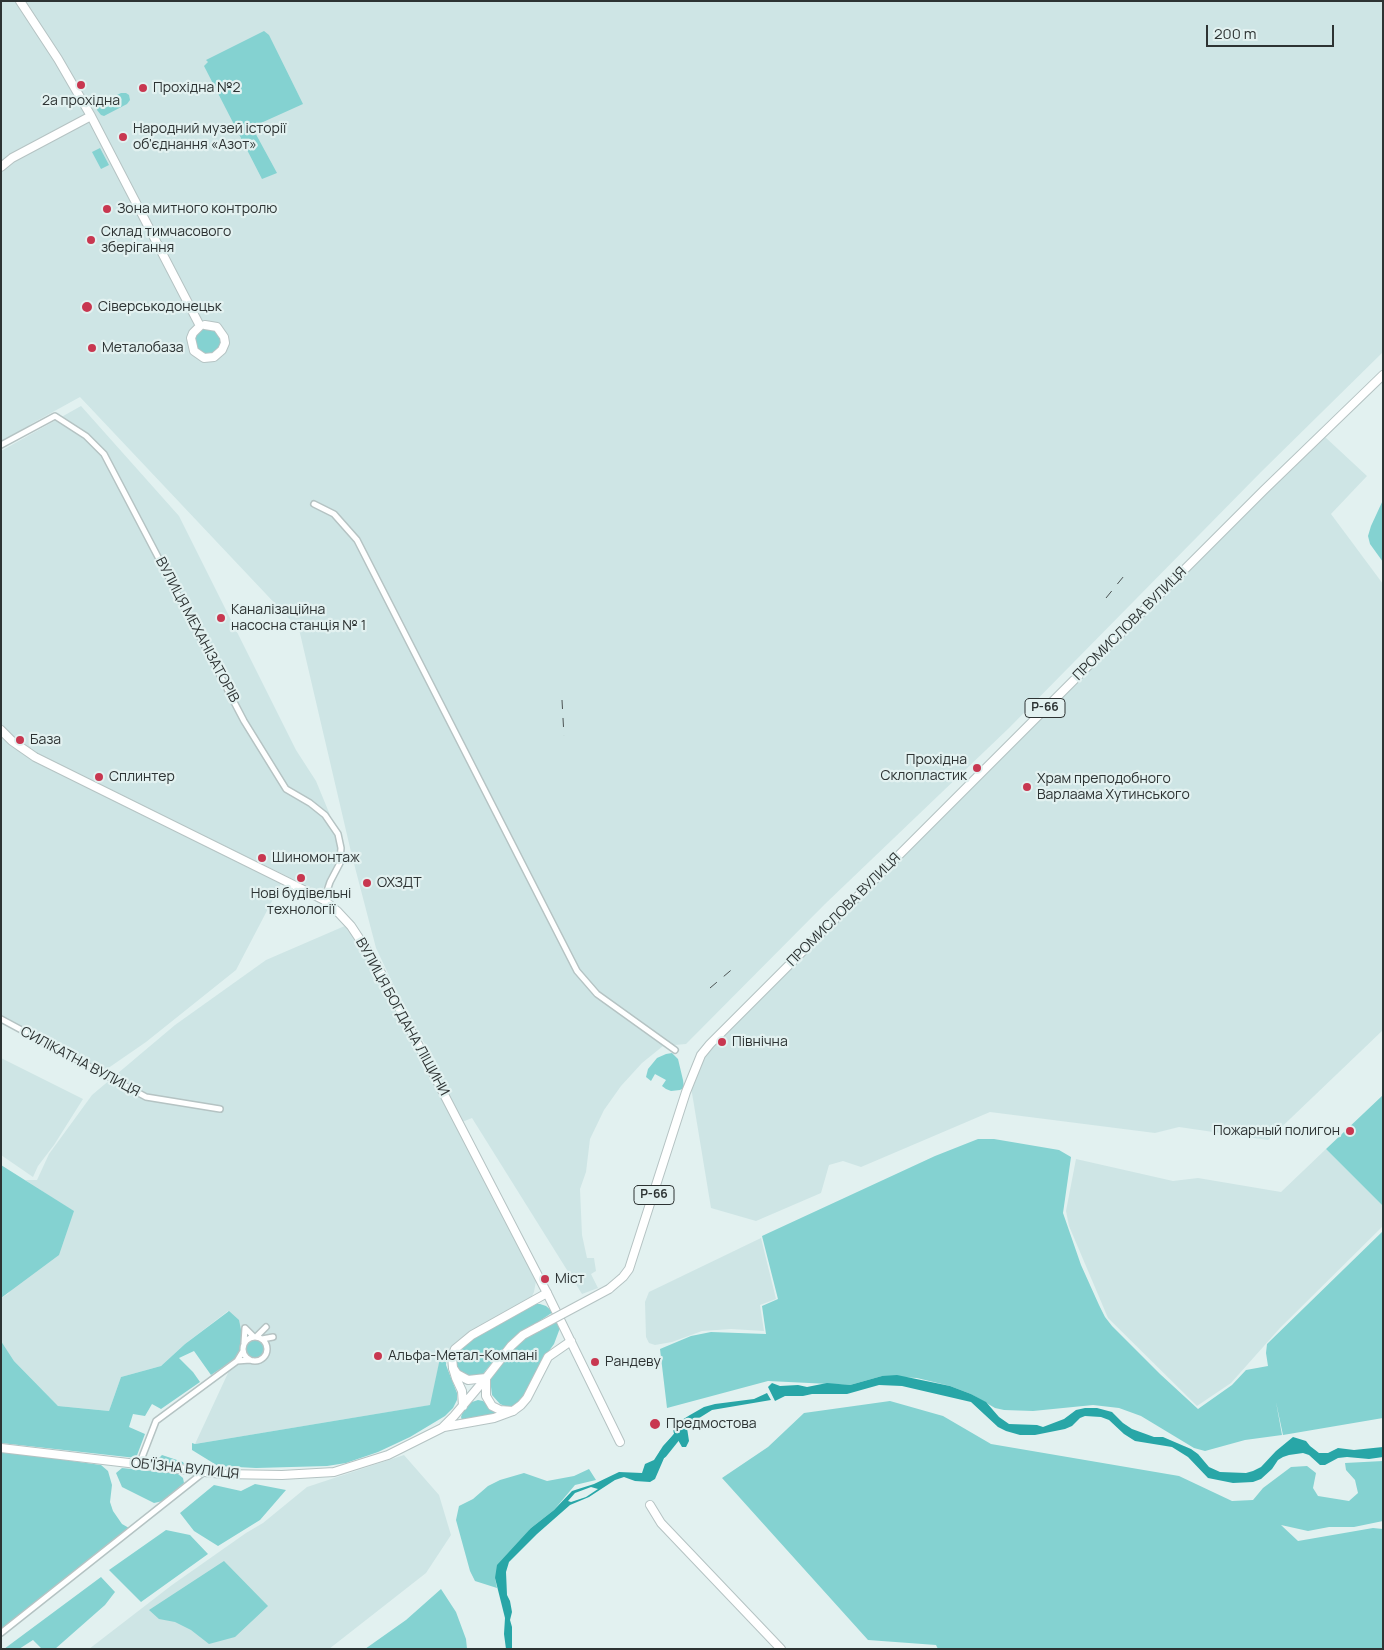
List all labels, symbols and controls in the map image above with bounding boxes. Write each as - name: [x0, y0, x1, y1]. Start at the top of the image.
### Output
- scale bar: [1209, 15, 1336, 47]
- text: 200 m: [1214, 23, 1257, 44]
- marker: 2а прохідна: [75, 79, 87, 91]
- place label: Прохідна №2: [153, 80, 240, 96]
- marker: Прохідна №2: [137, 82, 149, 94]
- place label: 2а прохідна: [42, 93, 120, 109]
- place label: Народний музей історії об'єднання «Азот»: [133, 121, 286, 154]
- marker: Народний музей історії об'єднання «Азот»: [117, 131, 129, 143]
- place label: Зона митного контролю: [117, 201, 277, 217]
- marker: Зона митного контролю: [101, 203, 113, 215]
- place label: Склад тимчасового зберігання: [101, 224, 231, 256]
- marker: Склад тимчасового зберігання: [85, 234, 97, 246]
- place label: Сіверськодонецьк: [98, 299, 222, 315]
- marker: Сіверськодонецьк: [80, 300, 94, 314]
- place label: Металобаза: [102, 340, 184, 356]
- marker: Металобаза: [86, 342, 98, 354]
- street label: ВУЛИЦЯ МЕХАНІЗАТОРІВ: [152, 555, 242, 705]
- street label: ПРОМИСЛОВА ВУЛИЦЯ: [1070, 564, 1190, 684]
- place label: Каналізаційна насосна станція № 1: [231, 602, 366, 634]
- marker: Каналізаційна насосна станція № 1: [215, 612, 227, 624]
- road number: Р-66: [1025, 698, 1065, 718]
- place label: База: [30, 732, 61, 748]
- marker: База: [14, 734, 26, 746]
- place label: Прохідна Склопластик: [880, 752, 967, 784]
- marker: Прохідна Склопластик: [971, 762, 983, 774]
- place label: Сплинтер: [109, 769, 175, 785]
- marker: Сплинтер: [93, 771, 105, 783]
- place label: Храм преподобного Варлаама Хутинського: [1037, 771, 1190, 804]
- marker: Храм преподобного Варлаама Хутинського: [1021, 781, 1033, 793]
- place label: Шиномонтаж: [272, 850, 360, 866]
- street label: ПРОМИСЛОВА ВУЛИЦЯ: [784, 850, 904, 970]
- marker: Шиномонтаж: [256, 852, 268, 864]
- marker: Нові будівельні технології: [295, 872, 307, 884]
- place label: ОХЗДТ: [377, 875, 422, 891]
- marker: ОХЗДТ: [361, 877, 373, 889]
- place label: Нові будівельні технології: [251, 886, 351, 919]
- street label: ВУЛИЦЯ БОГДАНА ЛІЩИНИ: [352, 935, 452, 1099]
- street label: СИЛІКАТНА ВУЛИЦЯ: [17, 1023, 143, 1101]
- place label: Північна: [732, 1034, 788, 1050]
- marker: Північна: [716, 1036, 728, 1048]
- place label: Пожарный полигон: [1213, 1123, 1340, 1139]
- marker: Пожарный полигон: [1344, 1125, 1356, 1137]
- road number: Р-66: [634, 1186, 674, 1204]
- place label: Міст: [555, 1271, 585, 1287]
- marker: Міст: [539, 1273, 551, 1285]
- place label: Альфа-Метал-Компані: [388, 1348, 538, 1364]
- marker: Альфа-Метал-Компані: [372, 1350, 384, 1362]
- place label: Рандеву: [605, 1354, 661, 1370]
- marker: Рандеву: [589, 1356, 601, 1368]
- place label: Предмостова: [666, 1416, 757, 1432]
- marker: Предмостова: [648, 1417, 662, 1431]
- street label: ОБ’ЇЗНА ВУЛИЦЯ: [130, 1455, 240, 1483]

